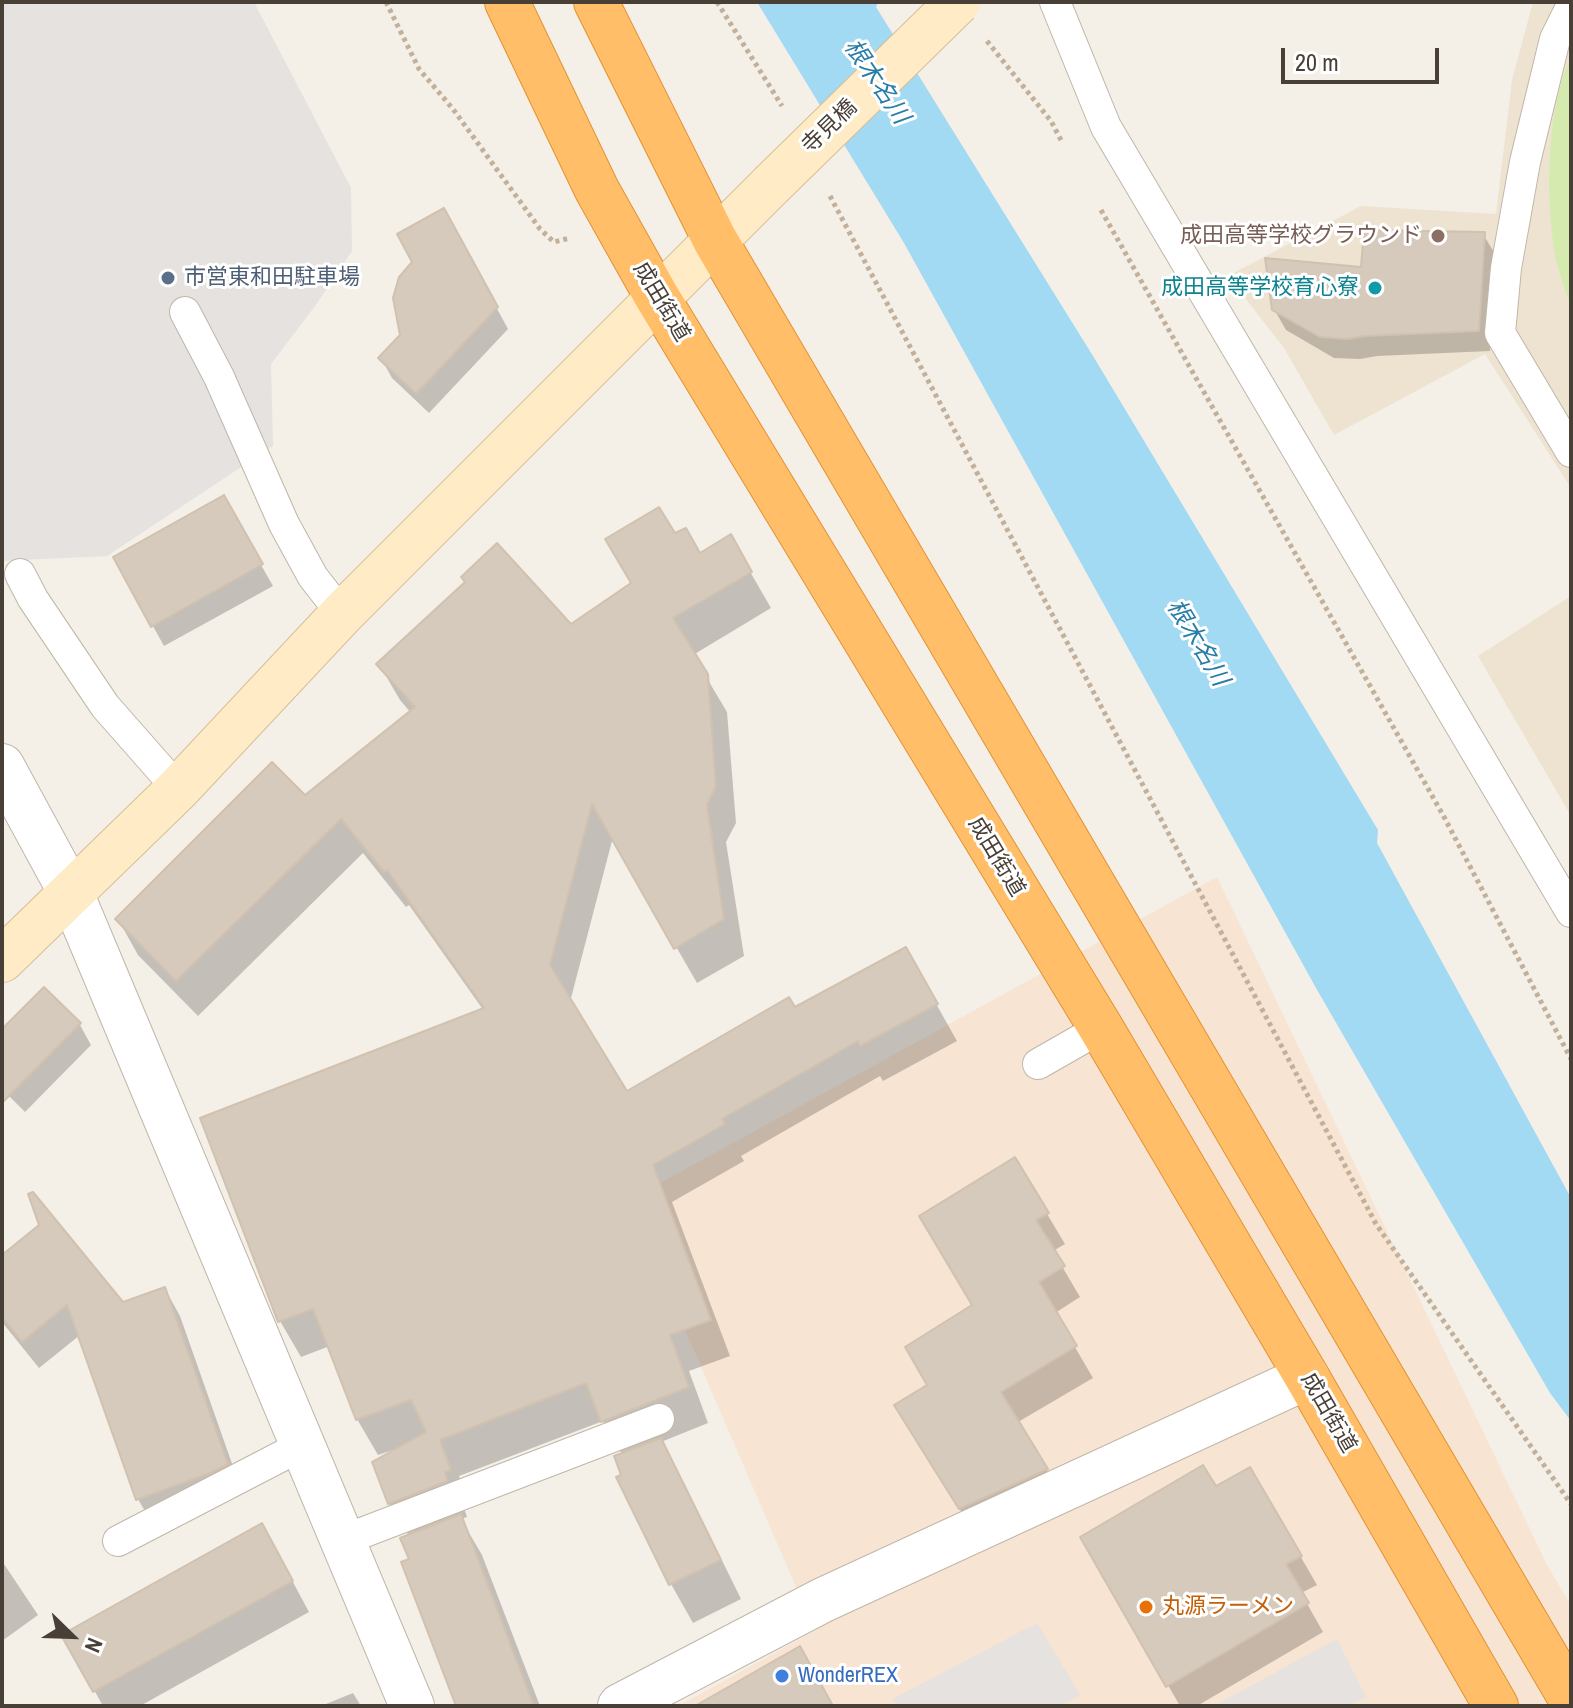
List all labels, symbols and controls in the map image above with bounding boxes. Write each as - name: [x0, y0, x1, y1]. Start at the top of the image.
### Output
- scale bar: [1285, 32, 1443, 82]
- water label: 根木名川: [837, 34, 915, 130]
- text: 20 m: [1295, 46, 1339, 78]
- street label: 寺見橋: [797, 95, 863, 159]
- place label: 成田高等学校グラウンド: [1180, 223, 1422, 249]
- marker: 成田高等学校グラウンド: [1429, 227, 1447, 245]
- street label: 成田街道: [627, 257, 695, 347]
- place label: 市営東和田駐車場: [184, 265, 360, 291]
- marker: 市営東和田駐車場: [159, 269, 177, 287]
- place label: 成田高等学校育心寮: [1161, 275, 1359, 301]
- marker: 成田高等学校育心寮: [1366, 279, 1384, 297]
- water label: 根木名川: [1160, 594, 1234, 692]
- street label: 成田街道: [962, 812, 1030, 902]
- street label: 成田街道: [1295, 1368, 1361, 1458]
- place label: 丸源ラーメン: [1162, 1594, 1294, 1620]
- north arrow: [32, 1596, 112, 1676]
- marker: 丸源ラーメン: [1137, 1598, 1155, 1616]
- text: N: [78, 1634, 110, 1657]
- place label: WonderREX: [798, 1663, 898, 1689]
- marker: WonderREX: [773, 1667, 791, 1685]

